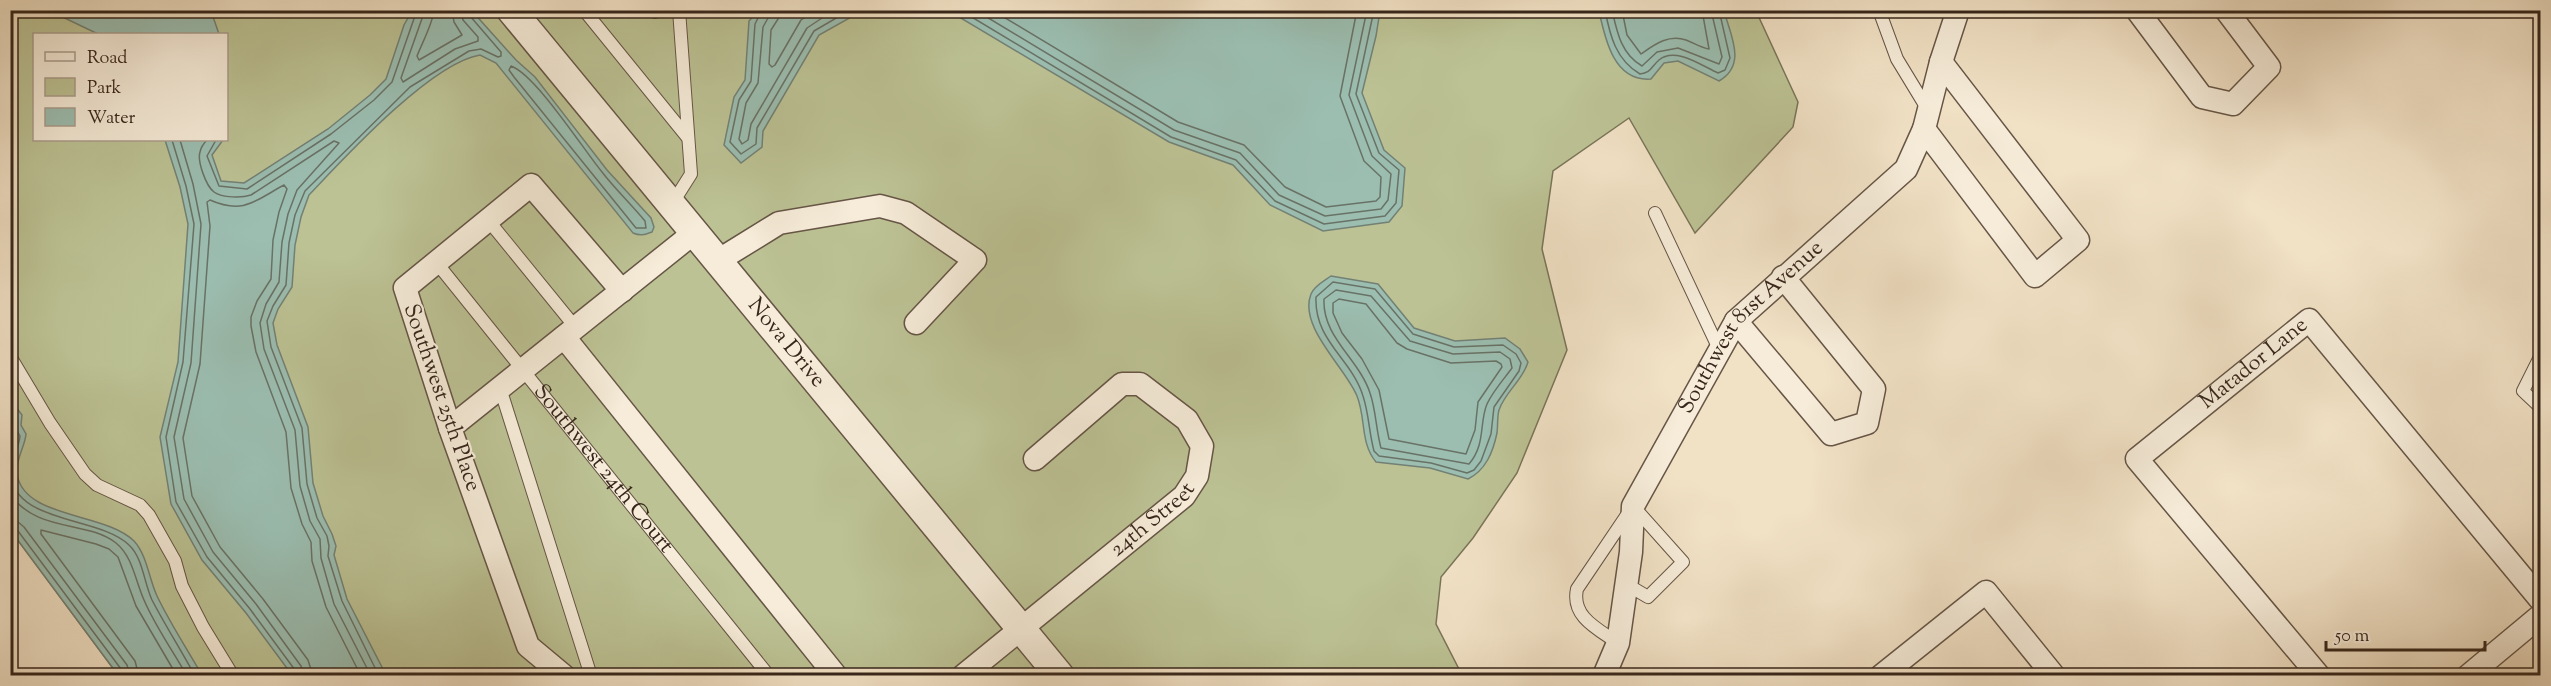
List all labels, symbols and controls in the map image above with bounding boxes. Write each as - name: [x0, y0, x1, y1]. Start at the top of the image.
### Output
- legend: [33, 33, 228, 141]
- text: Road: [87, 46, 127, 72]
- text: Park: [87, 76, 122, 102]
- text: Water: [87, 106, 136, 132]
- street label: Southwest 81st Avenue: [1671, 233, 1831, 420]
- street label: Nova Drive: [739, 291, 832, 395]
- street label: Southwest 25th Place: [394, 300, 488, 496]
- street label: Matador Lane: [2193, 311, 2315, 418]
- street label: Southwest 24th Court: [525, 378, 681, 561]
- street label: 24th Street: [1104, 476, 1205, 566]
- scale bar: [2326, 614, 2485, 652]
- text: 50 m: [2334, 624, 2370, 650]

